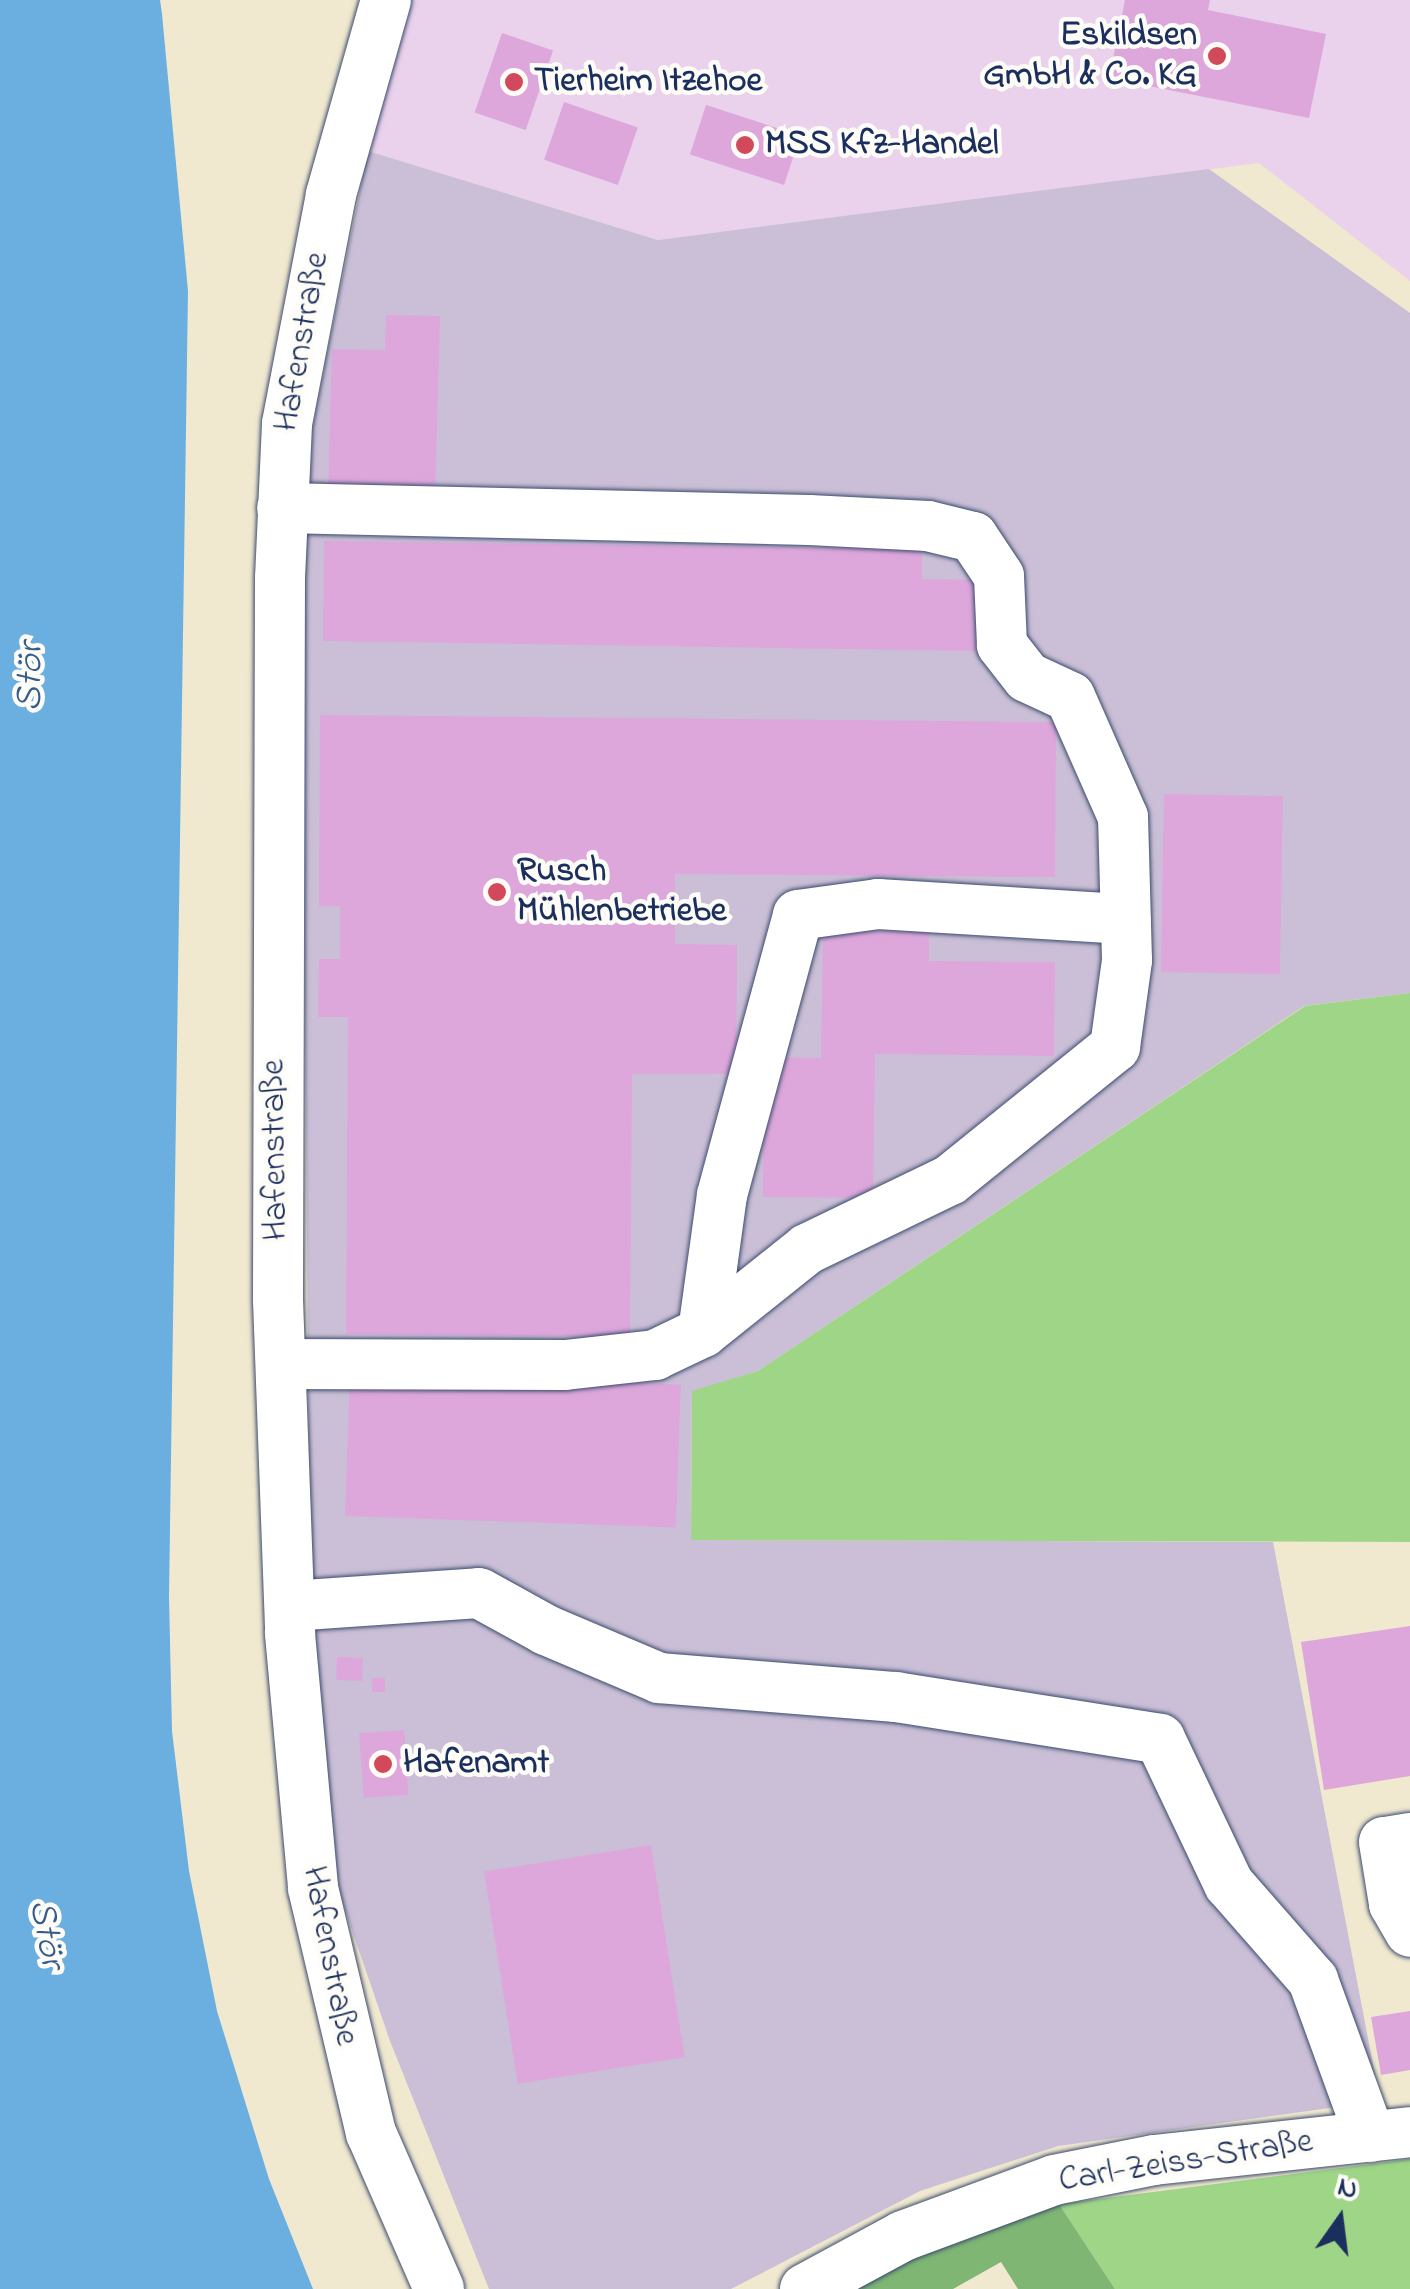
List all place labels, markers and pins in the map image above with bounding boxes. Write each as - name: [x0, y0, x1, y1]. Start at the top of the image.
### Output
- place label: Eskildsen GmbH & Co. KG: [983, 15, 1197, 97]
- marker: Eskildsen GmbH & Co. KG: [1206, 45, 1228, 67]
- place label: Tierheim Itzehoe: [534, 61, 762, 103]
- marker: Tierheim Itzehoe: [503, 71, 525, 93]
- place label: MSS Kfz-Handel: [765, 124, 999, 166]
- marker: MSS Kfz-Handel: [734, 134, 756, 156]
- place label: Rusch Mühlenbetriebe: [517, 851, 727, 933]
- marker: Rusch Mühlenbetriebe: [486, 881, 508, 903]
- place label: Hafenamt: [403, 1743, 549, 1785]
- marker: Hafenamt: [372, 1753, 394, 1775]

